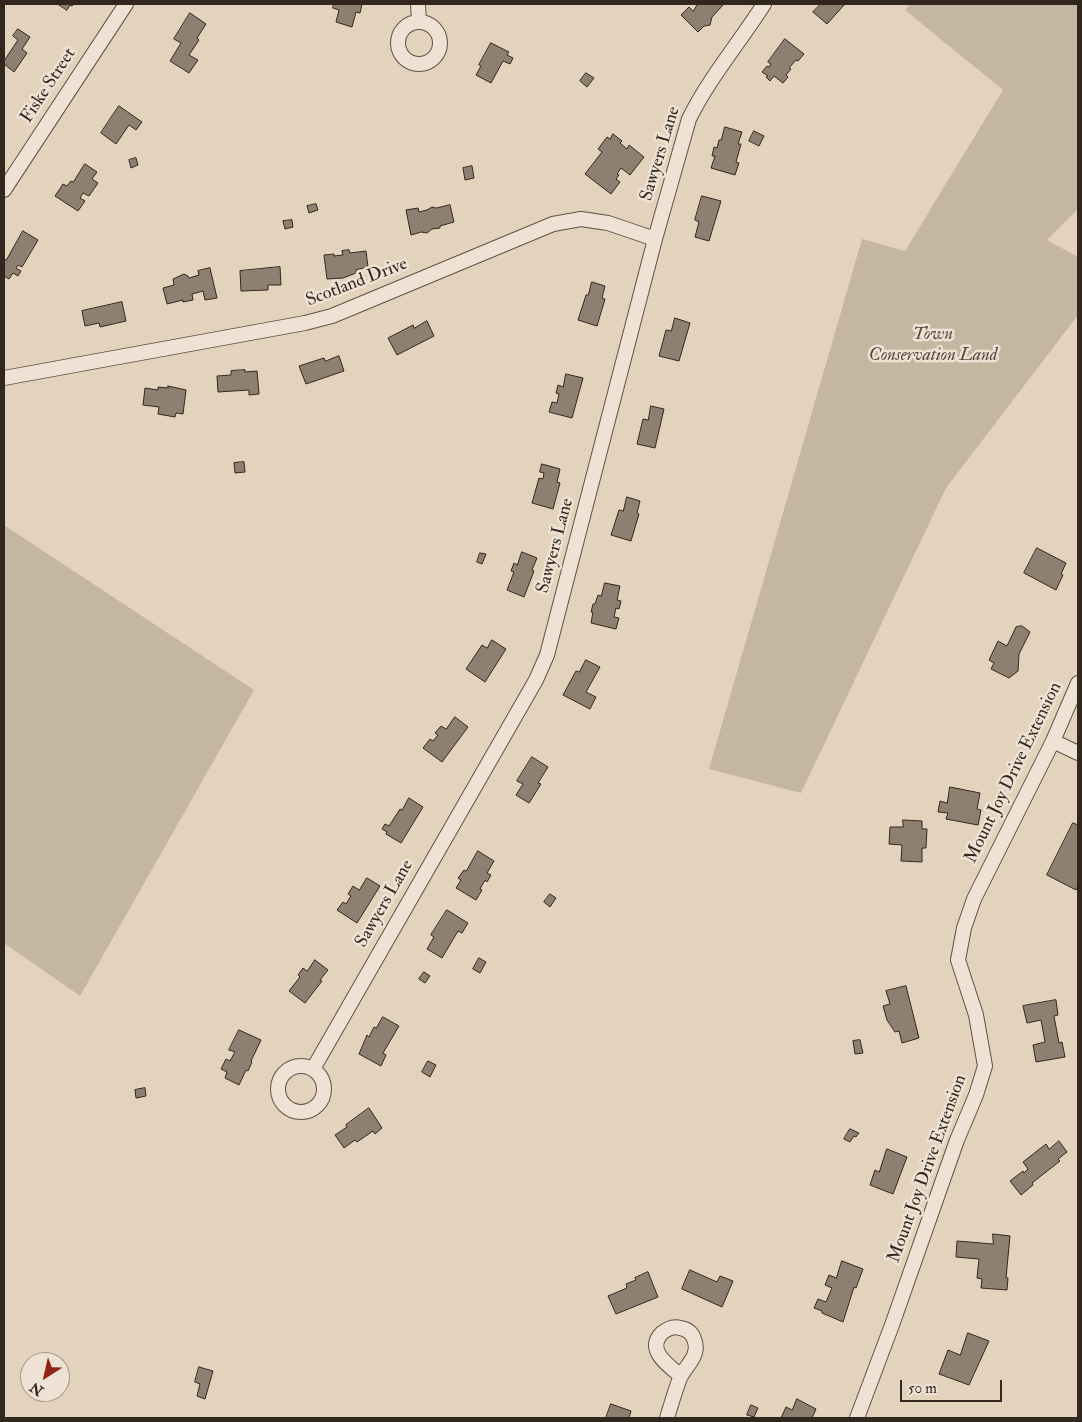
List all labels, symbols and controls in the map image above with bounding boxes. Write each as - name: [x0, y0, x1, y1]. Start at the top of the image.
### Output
- street label: Fiske Street: [17, 44, 81, 128]
- street label: Sawyers Lane: [636, 104, 686, 204]
- street label: Scotland Drive: [303, 254, 411, 312]
- park label: Town Conservation Land: [869, 324, 997, 366]
- street label: Sawyers Lane: [533, 496, 579, 596]
- street label: Mount Joy Drive Extension: [961, 679, 1067, 867]
- street label: Sawyers Lane: [351, 856, 419, 952]
- street label: Mount Joy Drive Extension: [884, 1072, 972, 1266]
- north arrow: [20, 1352, 70, 1402]
- scale bar: [902, 1370, 1004, 1402]
- text: N: [27, 1378, 47, 1399]
- text: 50 m: [908, 1379, 937, 1398]

